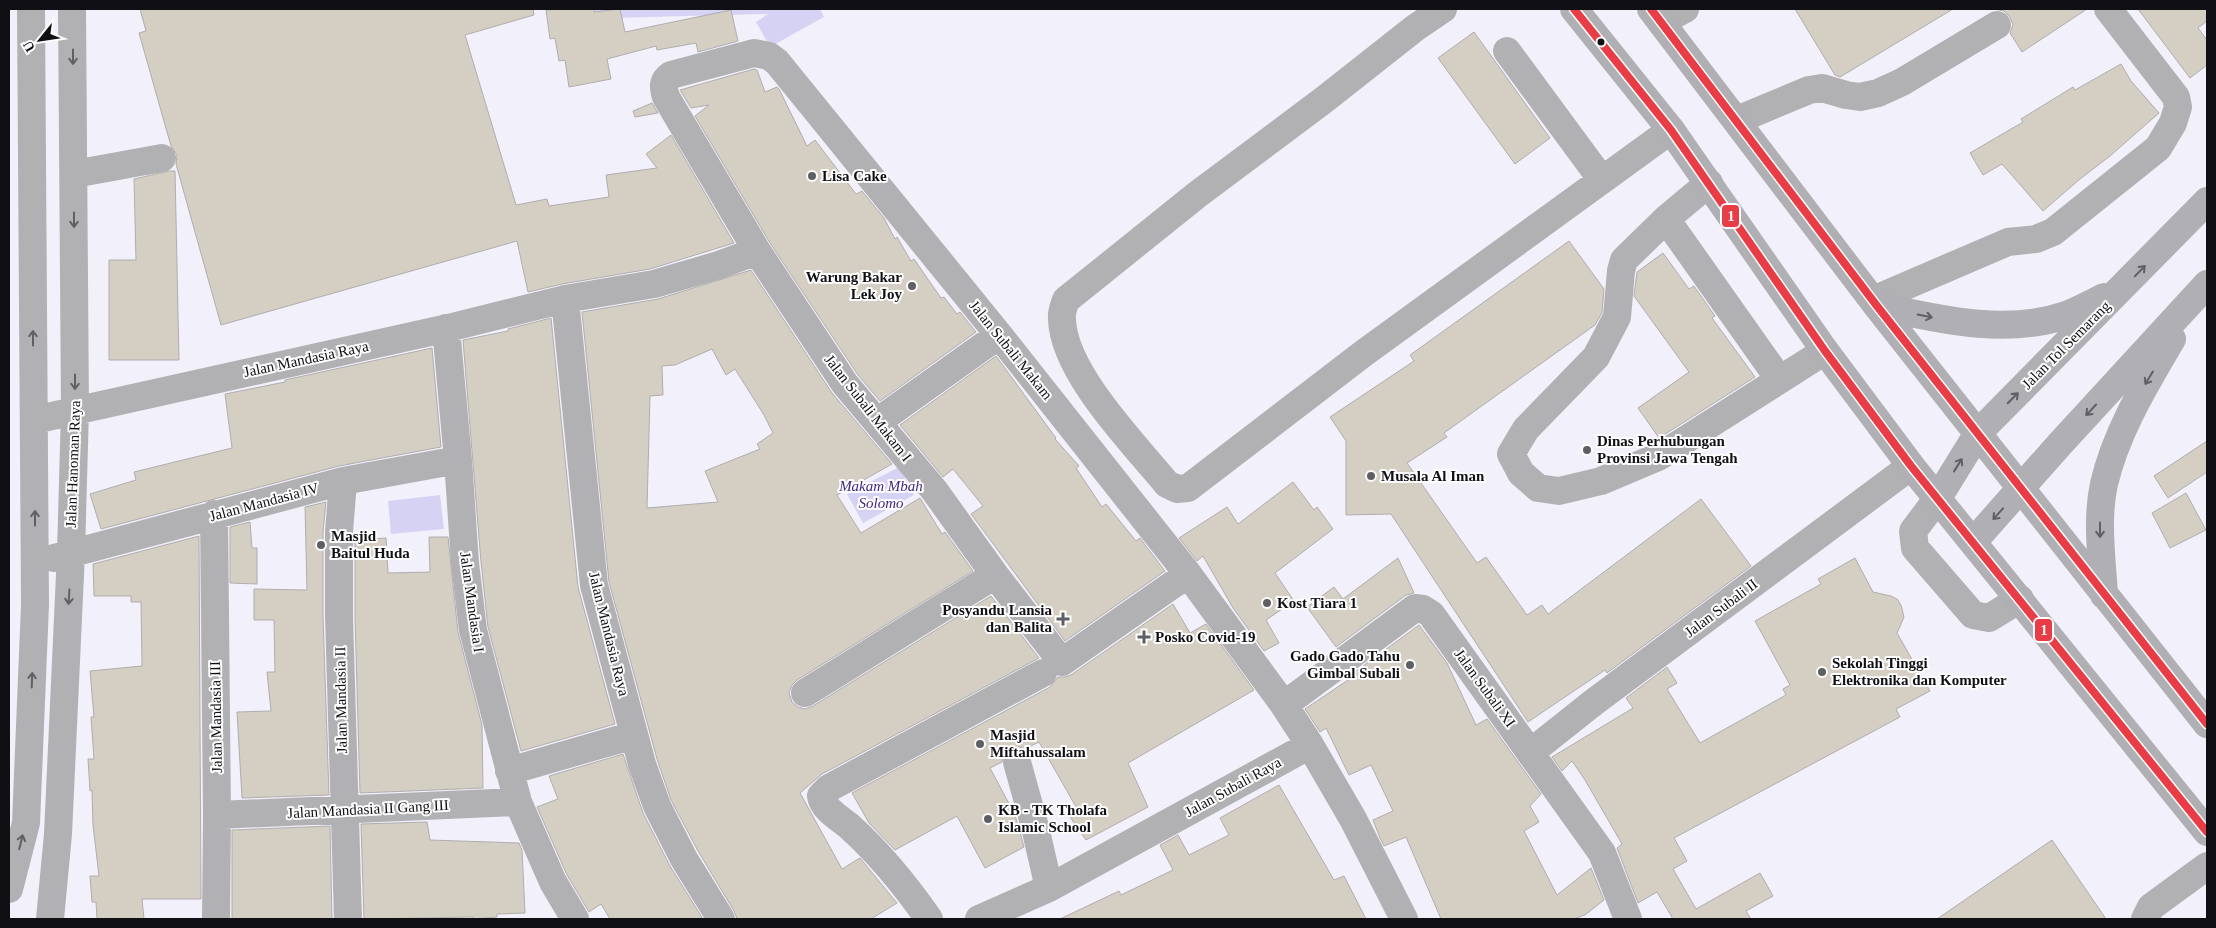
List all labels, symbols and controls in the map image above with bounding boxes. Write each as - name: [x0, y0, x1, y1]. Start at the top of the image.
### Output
- north arrow: [15, 15, 65, 65]
- unlabelled marker: [1596, 37, 1606, 47]
- text: U: [20, 38, 38, 54]
- one-way arrow: [68, 49, 78, 65]
- place label: Lisa Cake: [822, 168, 887, 184]
- marker: Lisa Cake: [806, 170, 818, 182]
- line badge: 1: [1721, 204, 1740, 228]
- text: 1: [1728, 209, 1735, 224]
- one-way arrow: [69, 212, 79, 228]
- one-way arrow: [2134, 264, 2146, 277]
- place label: Warung Bakar Lek Joy: [806, 269, 902, 302]
- marker: Warung Bakar Lek Joy: [906, 280, 918, 292]
- street label: Jalan Subali Makam: [966, 297, 1056, 403]
- street label: Jalan Tol Semarang: [2019, 297, 2114, 392]
- one-way arrow: [1917, 312, 1933, 321]
- one-way arrow: [28, 330, 38, 346]
- street label: Jalan Mandasia Raya: [242, 338, 370, 380]
- street label: Jalan Subali Makam I: [821, 351, 915, 465]
- one-way arrow: [2143, 370, 2153, 384]
- one-way arrow: [70, 374, 80, 390]
- one-way arrow: [2007, 392, 2019, 404]
- street label: Jalan Hanoman Raya: [63, 400, 83, 528]
- one-way arrow: [2085, 404, 2097, 417]
- place label: Dinas Perhubungan Provinsi Jawa Tengah: [1597, 433, 1738, 466]
- marker: Dinas Perhubungan Provinsi Jawa Tengah: [1581, 444, 1593, 456]
- one-way arrow: [1953, 459, 1963, 473]
- place label: Musala Al Iman: [1381, 468, 1485, 484]
- marker: Musala Al Iman: [1365, 470, 1377, 482]
- park label: Makam Mbah Solomo: [838, 478, 923, 511]
- street label: Jalan Mandasia IV: [208, 480, 321, 524]
- one-way arrow: [1992, 508, 2003, 521]
- one-way arrow: [30, 510, 40, 526]
- one-way arrow: [2095, 522, 2105, 538]
- place label: Masjid Baitul Huda: [331, 528, 410, 561]
- marker: Masjid Baitul Huda: [315, 539, 327, 551]
- street label: Jalan Mandasia I: [457, 551, 487, 653]
- street label: Jalan Mandasia Raya: [586, 570, 632, 698]
- street label: Jalan Subali II: [1682, 576, 1760, 640]
- one-way arrow: [64, 589, 73, 605]
- place label: Kost Tiara 1: [1277, 595, 1357, 611]
- marker: Kost Tiara 1: [1261, 597, 1273, 609]
- place label: Posyandu Lansia dan Balita: [942, 602, 1052, 635]
- marker: Posyandu Lansia dan Balita: [1056, 612, 1070, 626]
- line badge: 1: [2034, 618, 2053, 642]
- text: 1: [2041, 623, 2048, 638]
- place label: Posko Covid-19: [1155, 629, 1255, 645]
- marker: Posko Covid-19: [1137, 630, 1151, 644]
- street label: Jalan Subali XI: [1451, 646, 1519, 730]
- street label: Jalan Mandasia II: [332, 647, 350, 753]
- place label: Gado Gado Tahu Gimbal Subali: [1290, 648, 1400, 681]
- place label: Sekolah Tinggi Elektronika dan Komputer: [1832, 655, 2007, 688]
- marker: Gado Gado Tahu Gimbal Subali: [1404, 659, 1416, 671]
- street label: Jalan Mandasia III: [207, 661, 225, 773]
- marker: Sekolah Tinggi Elektronika dan Komputer: [1816, 666, 1828, 678]
- one-way arrow: [28, 672, 37, 688]
- place label: Masjid Miftahussalam: [990, 727, 1086, 760]
- marker: Masjid Miftahussalam: [974, 738, 986, 750]
- street label: Jalan Subali Raya: [1182, 754, 1284, 820]
- street label: Jalan Mandasia II Gang III: [287, 797, 449, 821]
- place label: KB - TK Tholafa Islamic School: [998, 802, 1108, 835]
- marker: KB - TK Tholafa Islamic School: [982, 813, 994, 825]
- one-way arrow: [17, 834, 26, 850]

